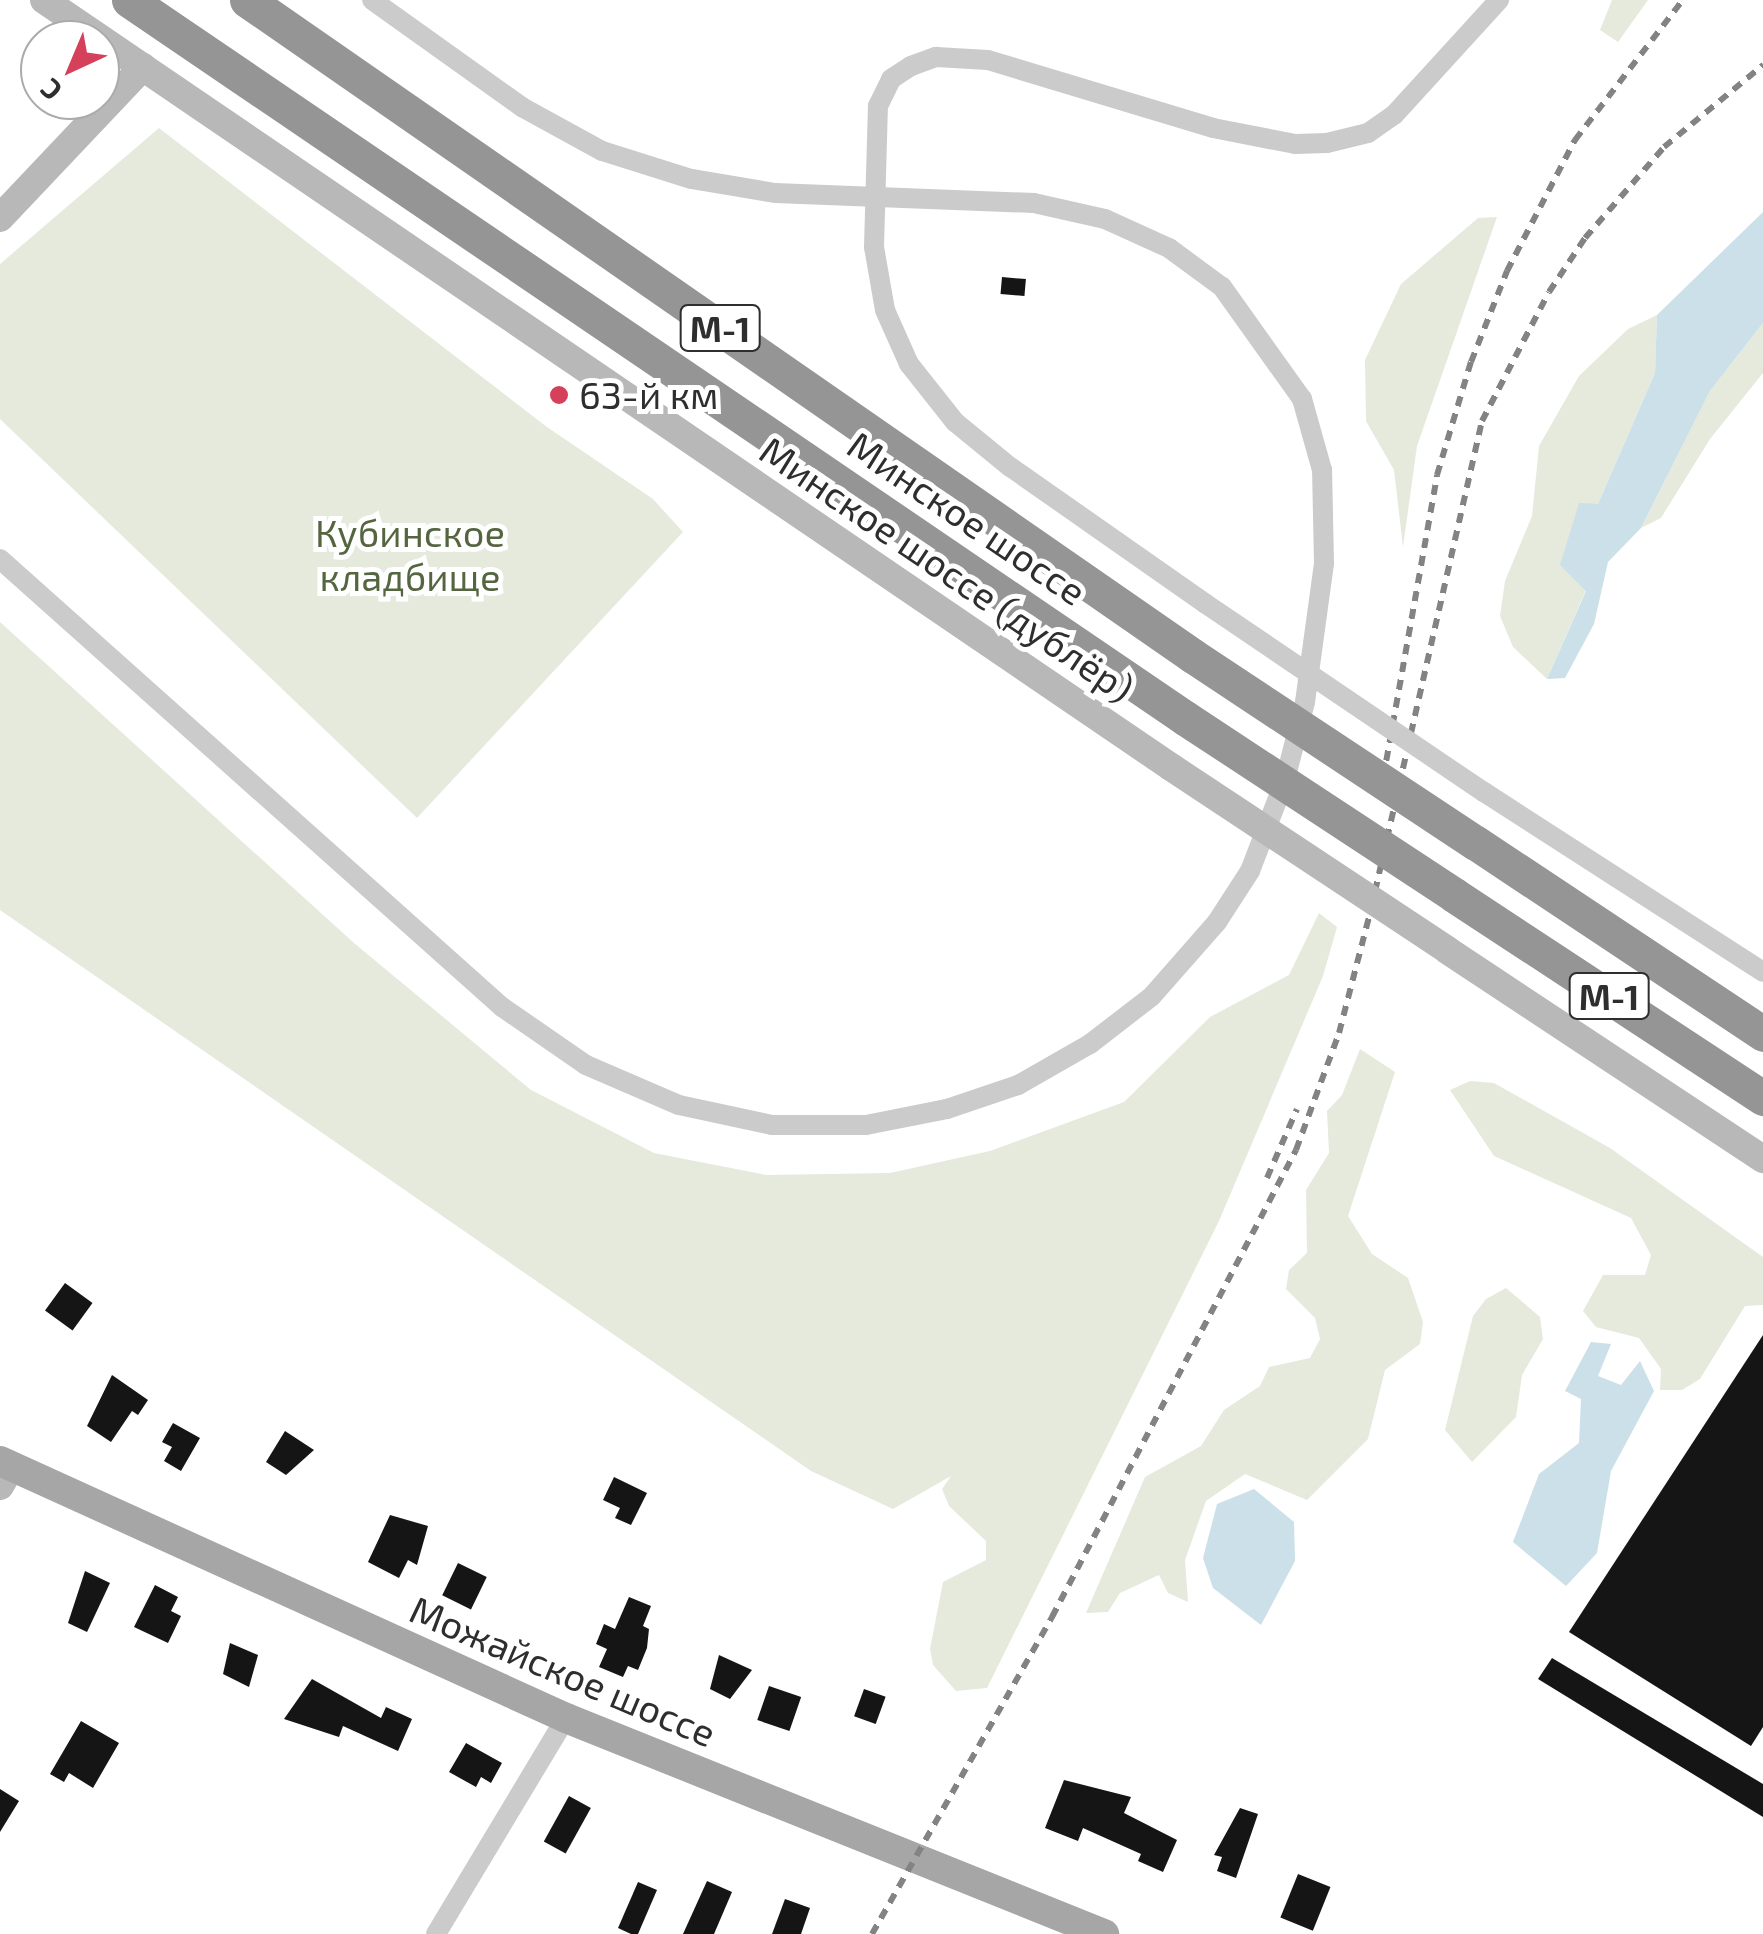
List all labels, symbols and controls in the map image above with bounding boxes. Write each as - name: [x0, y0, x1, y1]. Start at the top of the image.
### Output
- north arrow: [20, 20, 120, 120]
- text: С: [33, 72, 68, 108]
- road number: М-1: [678, 298, 762, 358]
- place label: 63-й км: [579, 372, 718, 418]
- marker: 63-й км: [548, 384, 570, 406]
- street label: Минское шоссе: [839, 422, 1095, 614]
- street label: Минское шоссе (дублёр): [752, 427, 1142, 711]
- park label: Кубинское кладбище: [315, 510, 505, 600]
- road number: М-1: [1566, 966, 1652, 1026]
- street label: Можайское шоссе: [403, 1586, 723, 1756]

